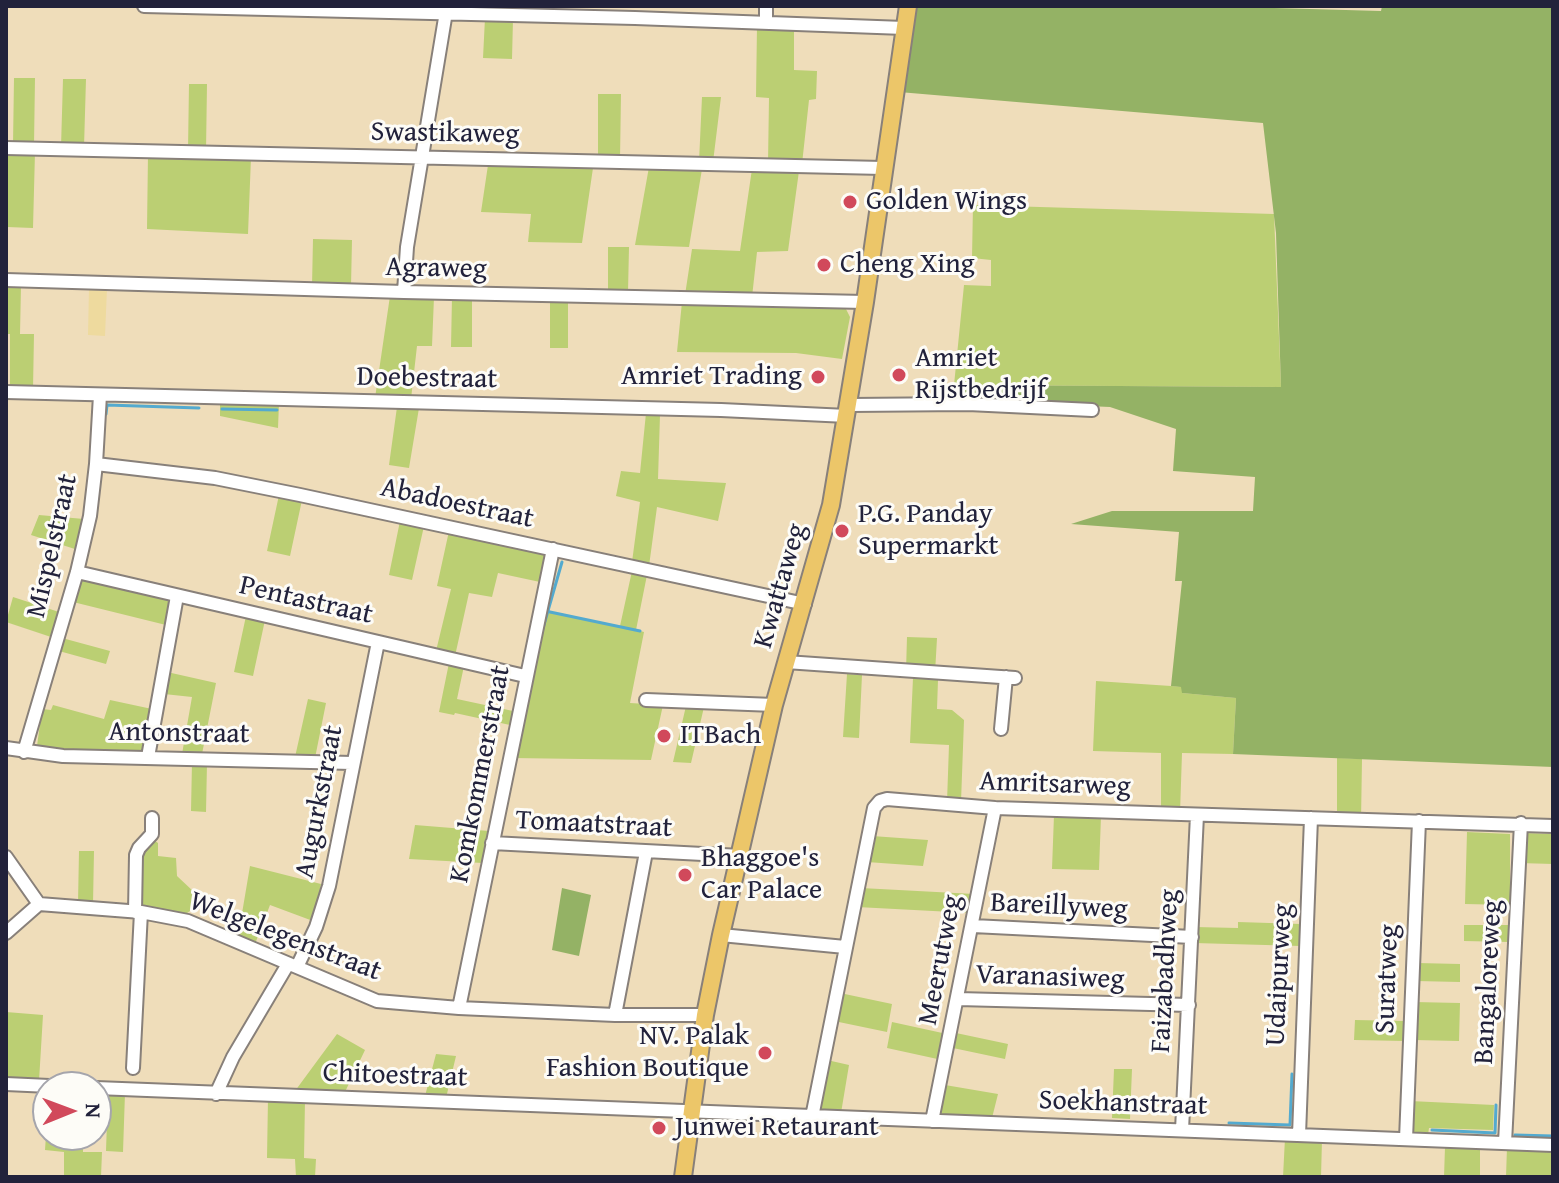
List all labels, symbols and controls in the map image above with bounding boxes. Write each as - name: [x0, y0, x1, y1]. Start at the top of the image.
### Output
- street label: Swastikaweg: [370, 116, 520, 152]
- place label: Golden Wings: [866, 185, 1027, 219]
- marker: Golden Wings: [841, 193, 859, 211]
- place label: Cheng Xing: [840, 248, 975, 282]
- street label: Agraweg: [385, 251, 487, 287]
- marker: Cheng Xing: [815, 256, 833, 274]
- place label: Amriet Rijstbedrijf: [915, 342, 1046, 408]
- place label: Amriet Trading: [621, 360, 802, 394]
- street label: Doebestraat: [356, 361, 498, 397]
- marker: Amriet Rijstbedrijf: [890, 366, 908, 384]
- marker: Amriet Trading: [809, 368, 827, 386]
- street label: Mispelstraat: [20, 471, 86, 621]
- street label: Abadoestraat: [377, 471, 537, 537]
- place label: P.G. Panday Supermarkt: [858, 498, 998, 564]
- street label: Kwattaweg: [747, 520, 815, 652]
- marker: P.G. Panday Supermarkt: [833, 522, 851, 540]
- street label: Pentastraat: [236, 569, 376, 633]
- street label: Komkommerstraat: [443, 662, 519, 886]
- street label: Antonstraat: [108, 716, 250, 752]
- place label: ITBach: [680, 719, 761, 753]
- street label: Augurkstraat: [289, 722, 351, 882]
- marker: ITBach: [655, 727, 673, 745]
- street label: Amritsarweg: [979, 766, 1131, 804]
- street label: Tomaatstraat: [515, 804, 673, 846]
- place label: Bhaggoe's Car Palace: [701, 842, 822, 908]
- marker: Bhaggoe's Car Palace: [676, 866, 694, 884]
- street label: Welgelegenstraat: [184, 885, 386, 989]
- street label: Bareillyweg: [990, 887, 1128, 927]
- street label: Faizabadhweg: [1145, 888, 1187, 1054]
- street label: Meerutweg: [912, 892, 970, 1028]
- street label: Bangaloreweg: [1468, 899, 1510, 1065]
- street label: Udaipurweg: [1259, 903, 1301, 1047]
- street label: Suratweg: [1369, 924, 1407, 1034]
- street label: Varanasiweg: [975, 959, 1125, 997]
- place label: NV. Palak Fashion Boutique: [546, 1020, 749, 1086]
- marker: NV. Palak Fashion Boutique: [756, 1044, 774, 1062]
- street label: Chitoestraat: [322, 1057, 468, 1095]
- north arrow: [32, 1071, 112, 1151]
- street label: Soekhanstraat: [1038, 1084, 1208, 1124]
- text: N: [78, 1103, 110, 1118]
- place label: Junwei Retaurant: [675, 1111, 879, 1145]
- marker: Junwei Retaurant: [650, 1119, 668, 1137]

